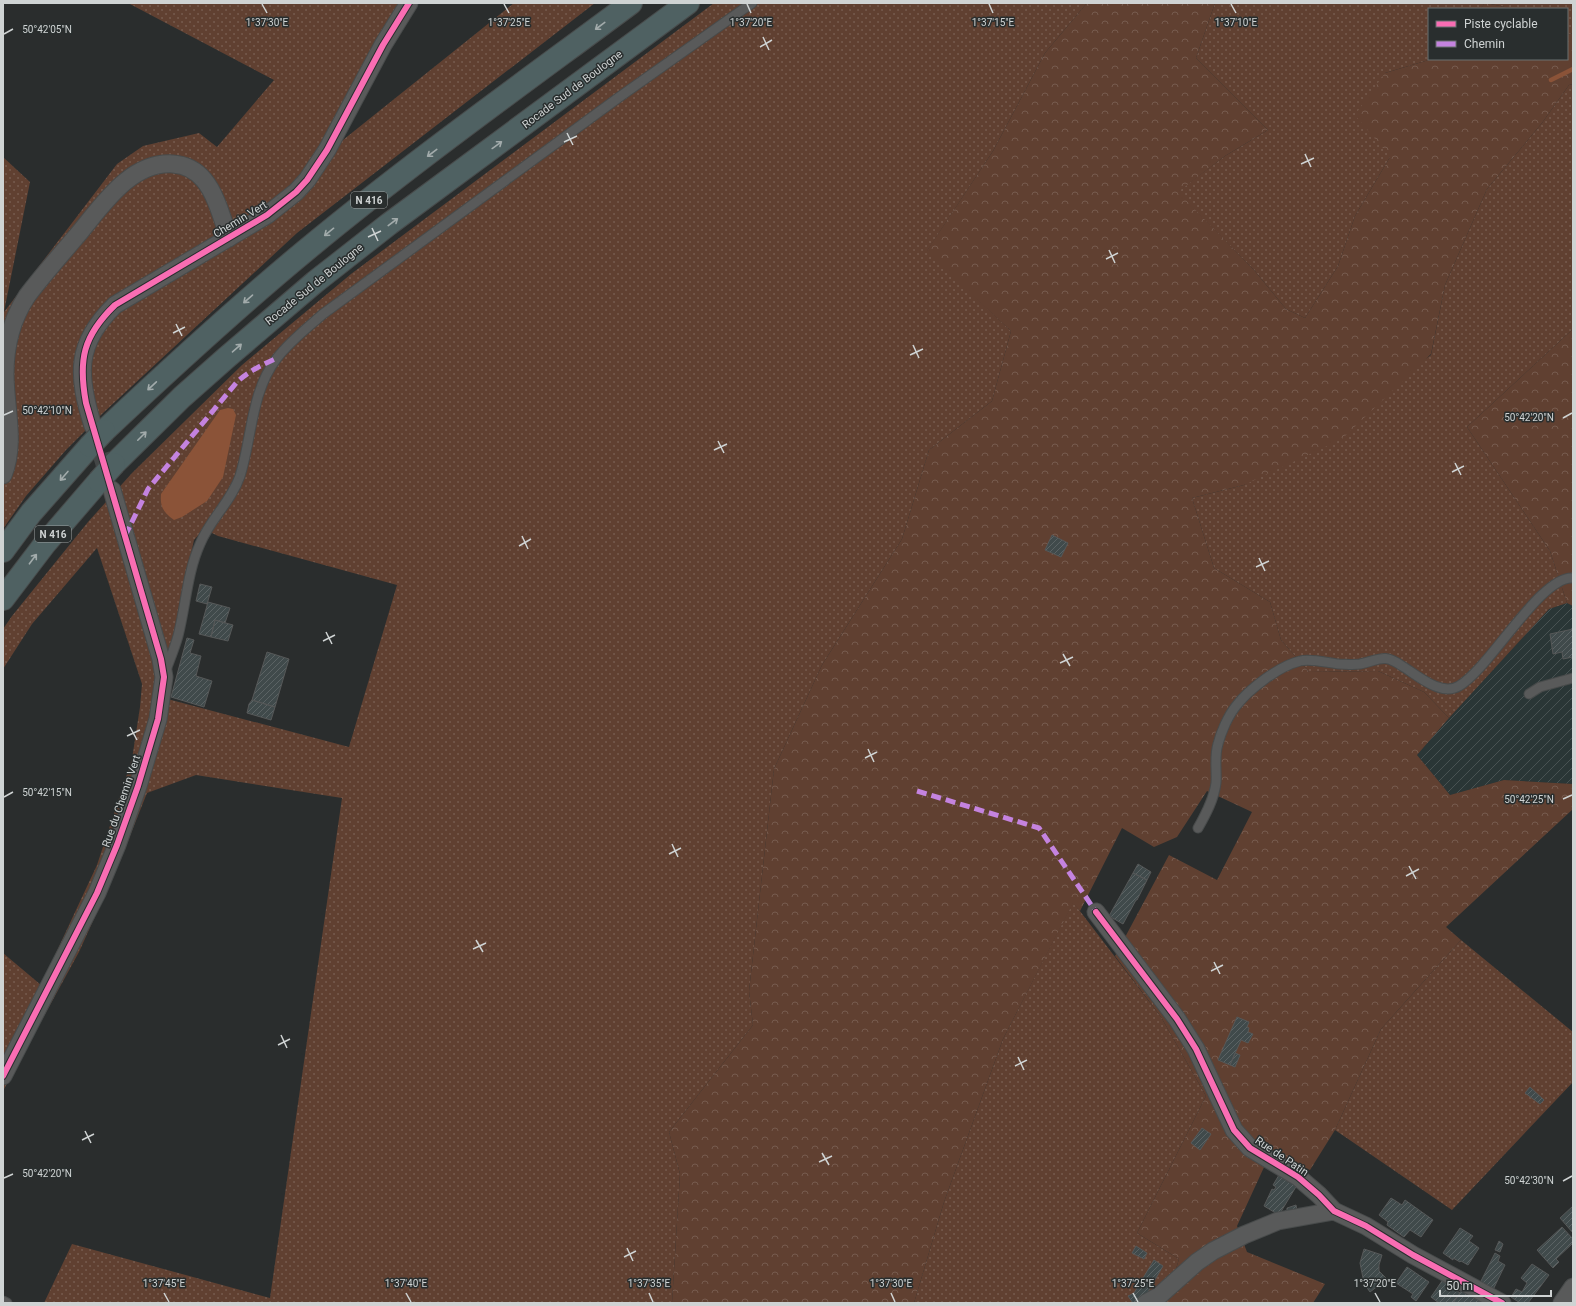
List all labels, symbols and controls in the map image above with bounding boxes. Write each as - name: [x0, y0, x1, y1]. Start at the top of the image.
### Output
- legend: [1428, 8, 1568, 60]
- text: 1°37'30"E: [246, 17, 289, 28]
- text: 1°37'25"E: [488, 17, 531, 28]
- text: 1°37'20"E: [730, 17, 773, 28]
- text: 1°37'15"E: [972, 17, 1015, 28]
- text: 1°37'10"E: [1215, 17, 1258, 28]
- text: Piste cyclable: [1464, 17, 1538, 31]
- one-way arrow: [594, 22, 605, 30]
- text: 50°42'05"N: [22, 24, 72, 35]
- text: Chemin: [1464, 37, 1505, 51]
- street label: Rocade Sud de Boulogne: [520, 47, 625, 131]
- one-way arrow: [491, 141, 502, 149]
- one-way arrow: [426, 148, 437, 157]
- road number: N 416: [351, 192, 387, 208]
- street label: Chemin Vert: [211, 198, 270, 241]
- one-way arrow: [387, 218, 398, 226]
- one-way arrow: [323, 228, 334, 236]
- street label: Rocade Sud de Boulogne: [263, 241, 366, 328]
- one-way arrow: [243, 295, 254, 304]
- one-way arrow: [232, 343, 242, 352]
- one-way arrow: [146, 382, 157, 391]
- text: 50°42'10"N: [22, 405, 72, 416]
- text: 50°42'20"N: [1504, 412, 1554, 423]
- one-way arrow: [137, 431, 147, 441]
- one-way arrow: [59, 470, 68, 481]
- road number: N 416: [35, 526, 71, 542]
- one-way arrow: [29, 553, 38, 564]
- street label: Rue du Chemin Vert: [100, 753, 144, 849]
- text: 50°42'15"N: [22, 787, 72, 798]
- text: 50°42'25"N: [1504, 794, 1554, 805]
- street label: Rue de Patin: [1253, 1134, 1311, 1179]
- text: 50°42'20"N: [22, 1168, 72, 1179]
- text: 50°42'30"N: [1504, 1175, 1554, 1186]
- scale bar: [1440, 1272, 1551, 1298]
- text: 1°37'45"E: [143, 1278, 186, 1289]
- text: 1°37'40"E: [385, 1278, 428, 1289]
- text: 1°37'35"E: [628, 1278, 671, 1289]
- text: 1°37'30"E: [870, 1278, 913, 1289]
- text: 1°37'25"E: [1112, 1278, 1155, 1289]
- text: 1°37'20"E: [1354, 1278, 1397, 1289]
- text: 50 m: [1446, 1279, 1473, 1293]

